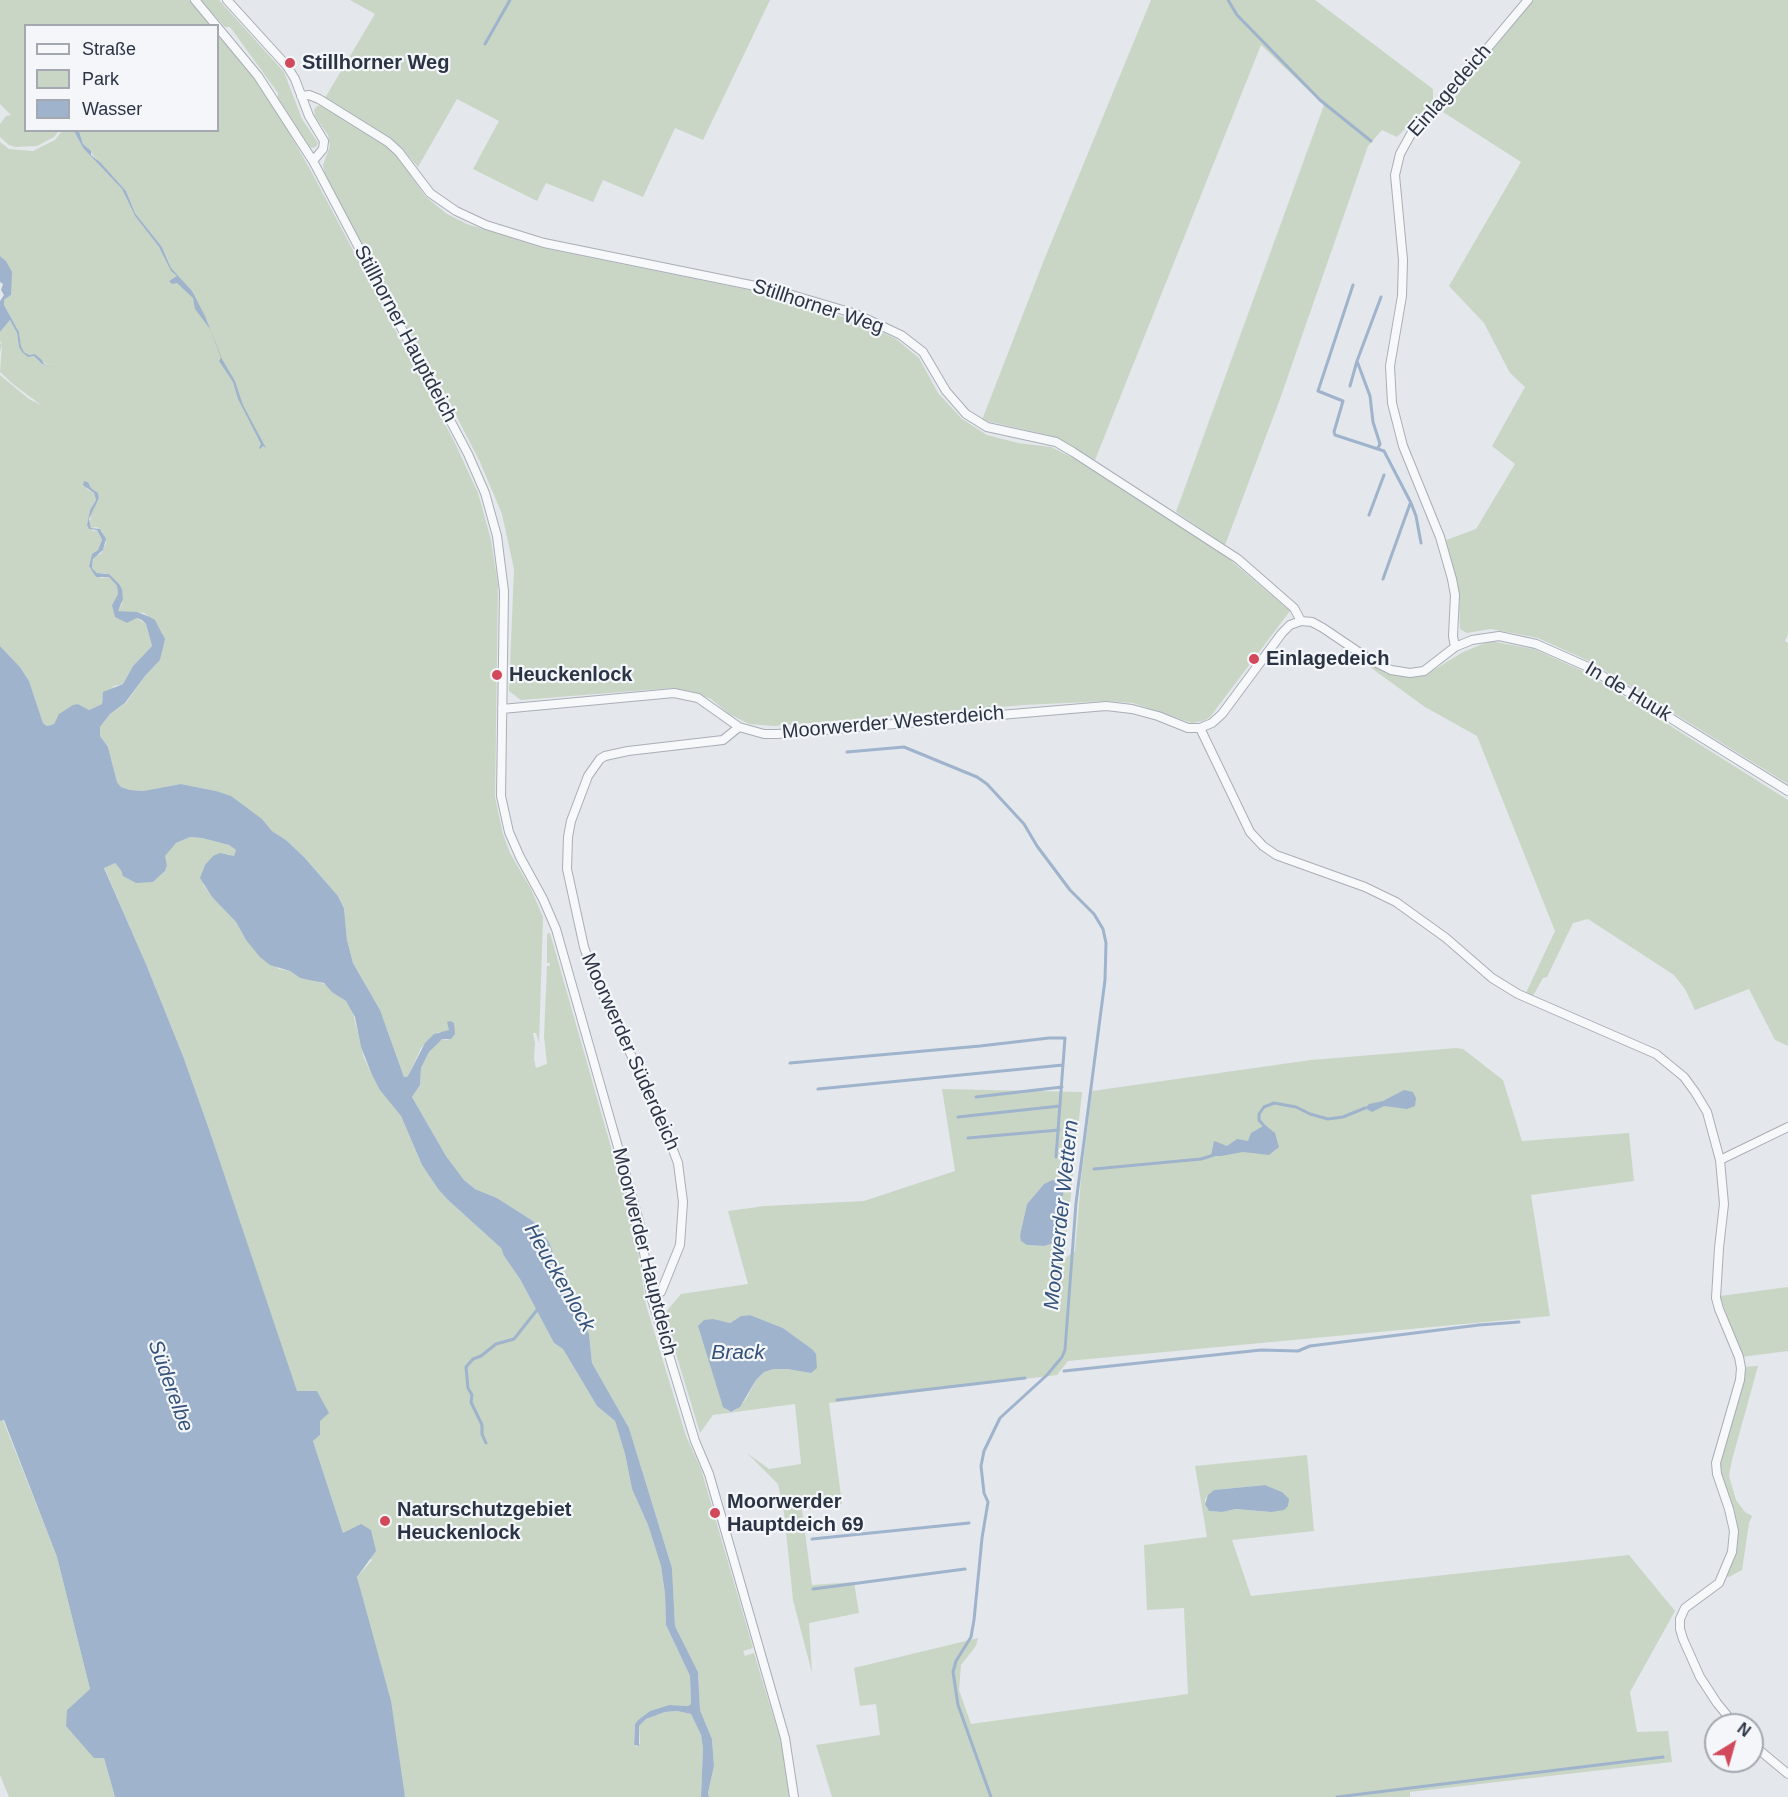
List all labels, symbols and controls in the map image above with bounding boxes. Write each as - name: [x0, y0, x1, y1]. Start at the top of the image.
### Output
- legend: [24, 24, 219, 132]
- text: Straße: [82, 39, 136, 59]
- street label: Einlagedeich: [1403, 40, 1497, 142]
- place label: Stillhorner Weg: [302, 51, 449, 75]
- marker: Stillhorner Weg: [283, 56, 297, 70]
- text: Park: [82, 69, 119, 89]
- text: Wasser: [82, 99, 142, 119]
- street label: Stillhorner Hauptdeich: [348, 241, 462, 427]
- street label: Stillhorner Weg: [749, 275, 887, 339]
- place label: Einlagedeich: [1266, 647, 1389, 671]
- marker: Einlagedeich: [1247, 652, 1261, 666]
- street label: In de Huuk: [1580, 657, 1676, 727]
- place label: Heuckenlock: [509, 663, 632, 687]
- marker: Heuckenlock: [490, 668, 504, 682]
- street label: Moorwerder Westerdeich: [781, 701, 1005, 745]
- street label: Moorwerder Süderdeich: [576, 950, 684, 1154]
- water label: Moorwerder Wettern: [1039, 1119, 1085, 1311]
- street label: Moorwerder Hauptdeich: [607, 1146, 681, 1358]
- water label: Heuckenlock: [518, 1220, 600, 1336]
- water label: Süderelbe: [142, 1337, 198, 1435]
- water label: Brack: [711, 1340, 765, 1366]
- place label: Moorwerder Hauptdeich 69: [727, 1490, 864, 1537]
- place label: Naturschutzgebiet Heuckenlock: [397, 1498, 571, 1545]
- marker: Moorwerder Hauptdeich 69: [708, 1506, 722, 1520]
- marker: Naturschutzgebiet Heuckenlock: [378, 1514, 392, 1528]
- north arrow: [1704, 1713, 1764, 1773]
- text: N: [1734, 1720, 1754, 1740]

